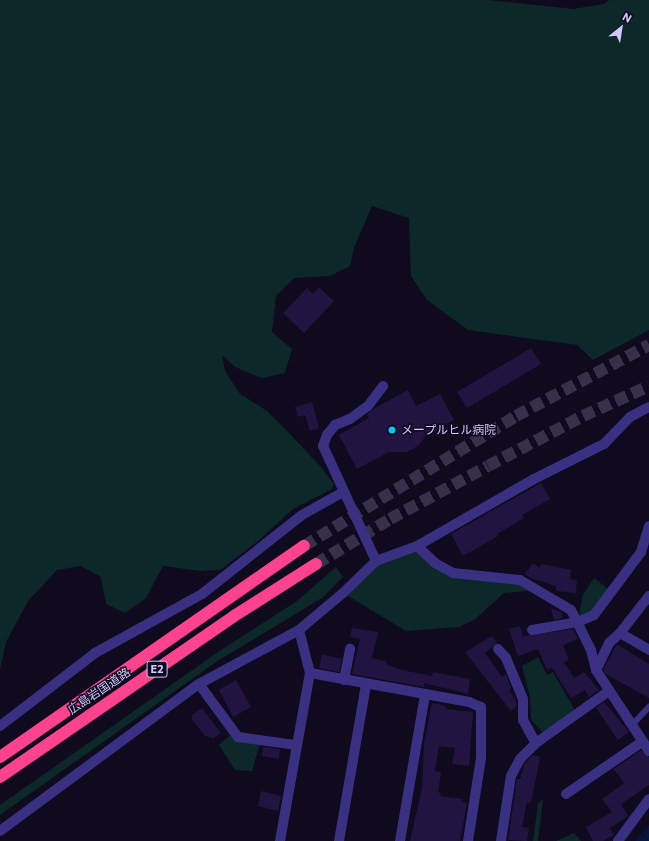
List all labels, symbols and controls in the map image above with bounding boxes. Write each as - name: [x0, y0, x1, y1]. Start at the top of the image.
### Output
- north arrow: [601, 8, 641, 48]
- text: N: [620, 9, 634, 25]
- place label: メープルヒル病院: [401, 423, 497, 437]
- marker: メープルヒル病院: [386, 424, 398, 436]
- road number: E2: [146, 660, 168, 678]
- street label: 広島岩国道路: [65, 665, 133, 717]

